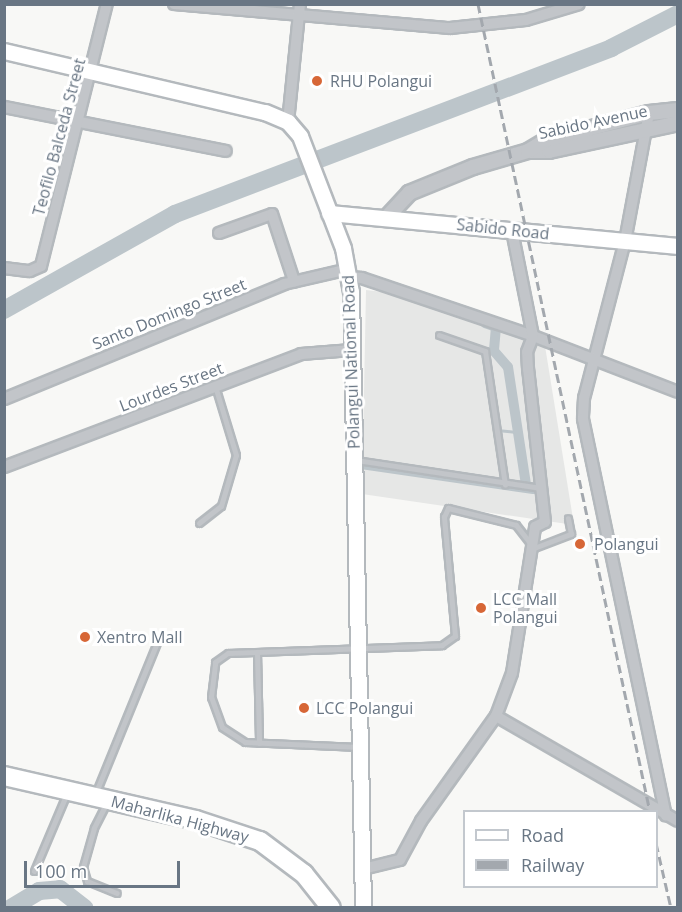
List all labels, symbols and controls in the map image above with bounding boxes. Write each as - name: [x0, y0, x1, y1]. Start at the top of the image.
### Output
- street label: Teofilo Balceda Street: [29, 56, 89, 218]
- place label: RHU Polangui: [330, 71, 432, 91]
- marker: RHU Polangui: [308, 72, 326, 90]
- street label: Sabido Avenue: [537, 101, 649, 143]
- street label: Sabido Road: [456, 215, 550, 243]
- street label: Santo Domingo Street: [89, 274, 249, 354]
- street label: Polangui National Road: [338, 275, 364, 449]
- street label: Lourdes Street: [116, 358, 226, 416]
- place label: Polangui: [594, 534, 659, 554]
- marker: Polangui: [571, 535, 589, 553]
- place label: LCC Mall Polangui: [493, 589, 558, 627]
- marker: LCC Mall Polangui: [474, 601, 488, 615]
- place label: Xentro Mall: [97, 627, 182, 647]
- marker: Xentro Mall: [78, 630, 92, 644]
- place label: LCC Polangui: [316, 698, 413, 718]
- marker: LCC Polangui: [297, 701, 311, 715]
- street label: Maharlika Highway: [109, 791, 251, 847]
- legend: [463, 810, 658, 888]
- text: Road: [521, 823, 564, 847]
- scale bar: [27, 849, 183, 887]
- text: Railway: [521, 853, 584, 877]
- text: 100 m: [35, 859, 87, 883]

